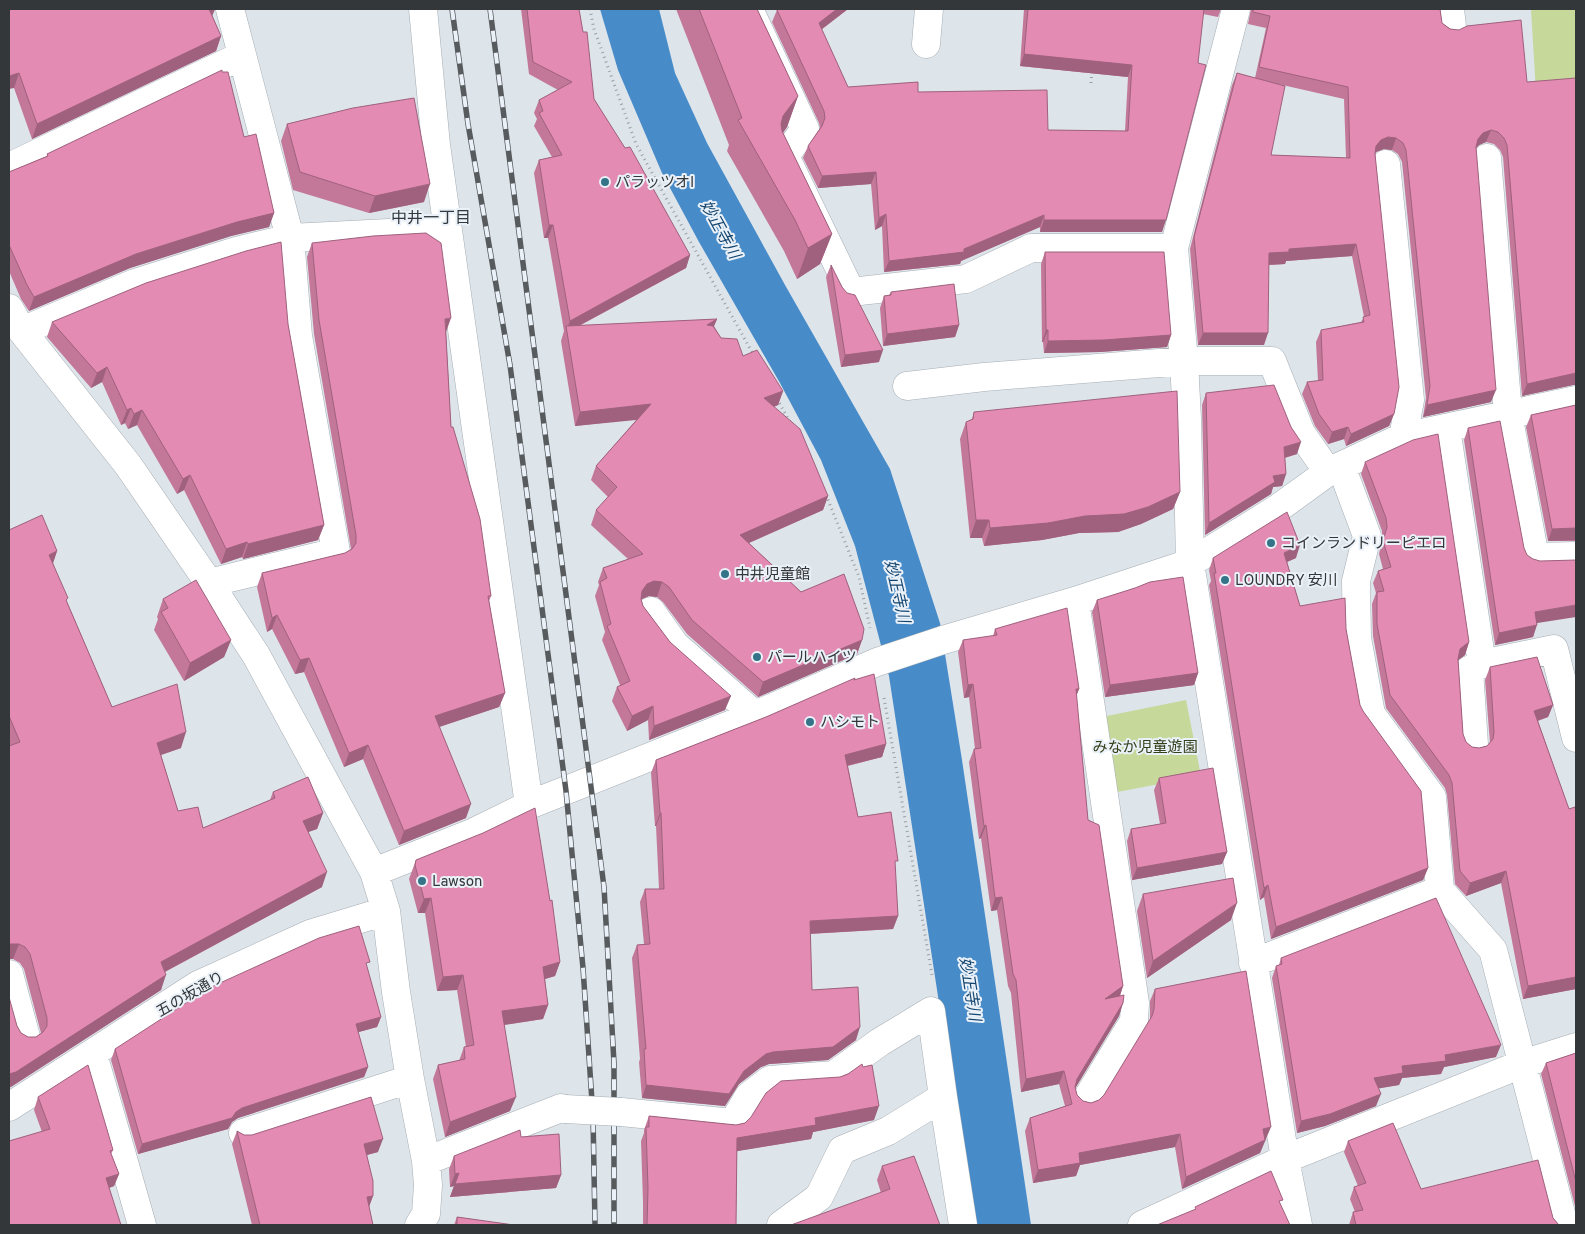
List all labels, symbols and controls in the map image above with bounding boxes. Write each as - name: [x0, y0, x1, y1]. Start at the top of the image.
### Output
- place label: パラッツオI: [615, 174, 694, 193]
- marker: パラッツオI: [599, 176, 611, 188]
- water label: 妙正寺川: [695, 197, 744, 265]
- district label: 中井一丁目: [391, 209, 471, 229]
- place label: コインランドリーピエロ: [1281, 535, 1446, 554]
- marker: コインランドリーピエロ: [1265, 537, 1277, 549]
- water label: 妙正寺川: [879, 558, 913, 627]
- place label: 中井児童館: [735, 565, 810, 585]
- marker: 中井児童館: [719, 568, 731, 580]
- place label: LOUNDRY 安川: [1235, 572, 1338, 591]
- marker: LOUNDRY 安川: [1219, 574, 1231, 586]
- place label: パールハイツ: [767, 649, 857, 668]
- marker: パールハイツ: [751, 651, 763, 663]
- place label: ハシモト: [820, 714, 880, 733]
- marker: ハシモト: [804, 716, 816, 728]
- park label: みなか児童遊園: [1092, 738, 1198, 758]
- place label: Lawson: [432, 873, 482, 892]
- marker: Lawson: [416, 875, 428, 887]
- water label: 妙正寺川: [954, 956, 984, 1024]
- street label: 五の坂通り: [154, 968, 228, 1022]

